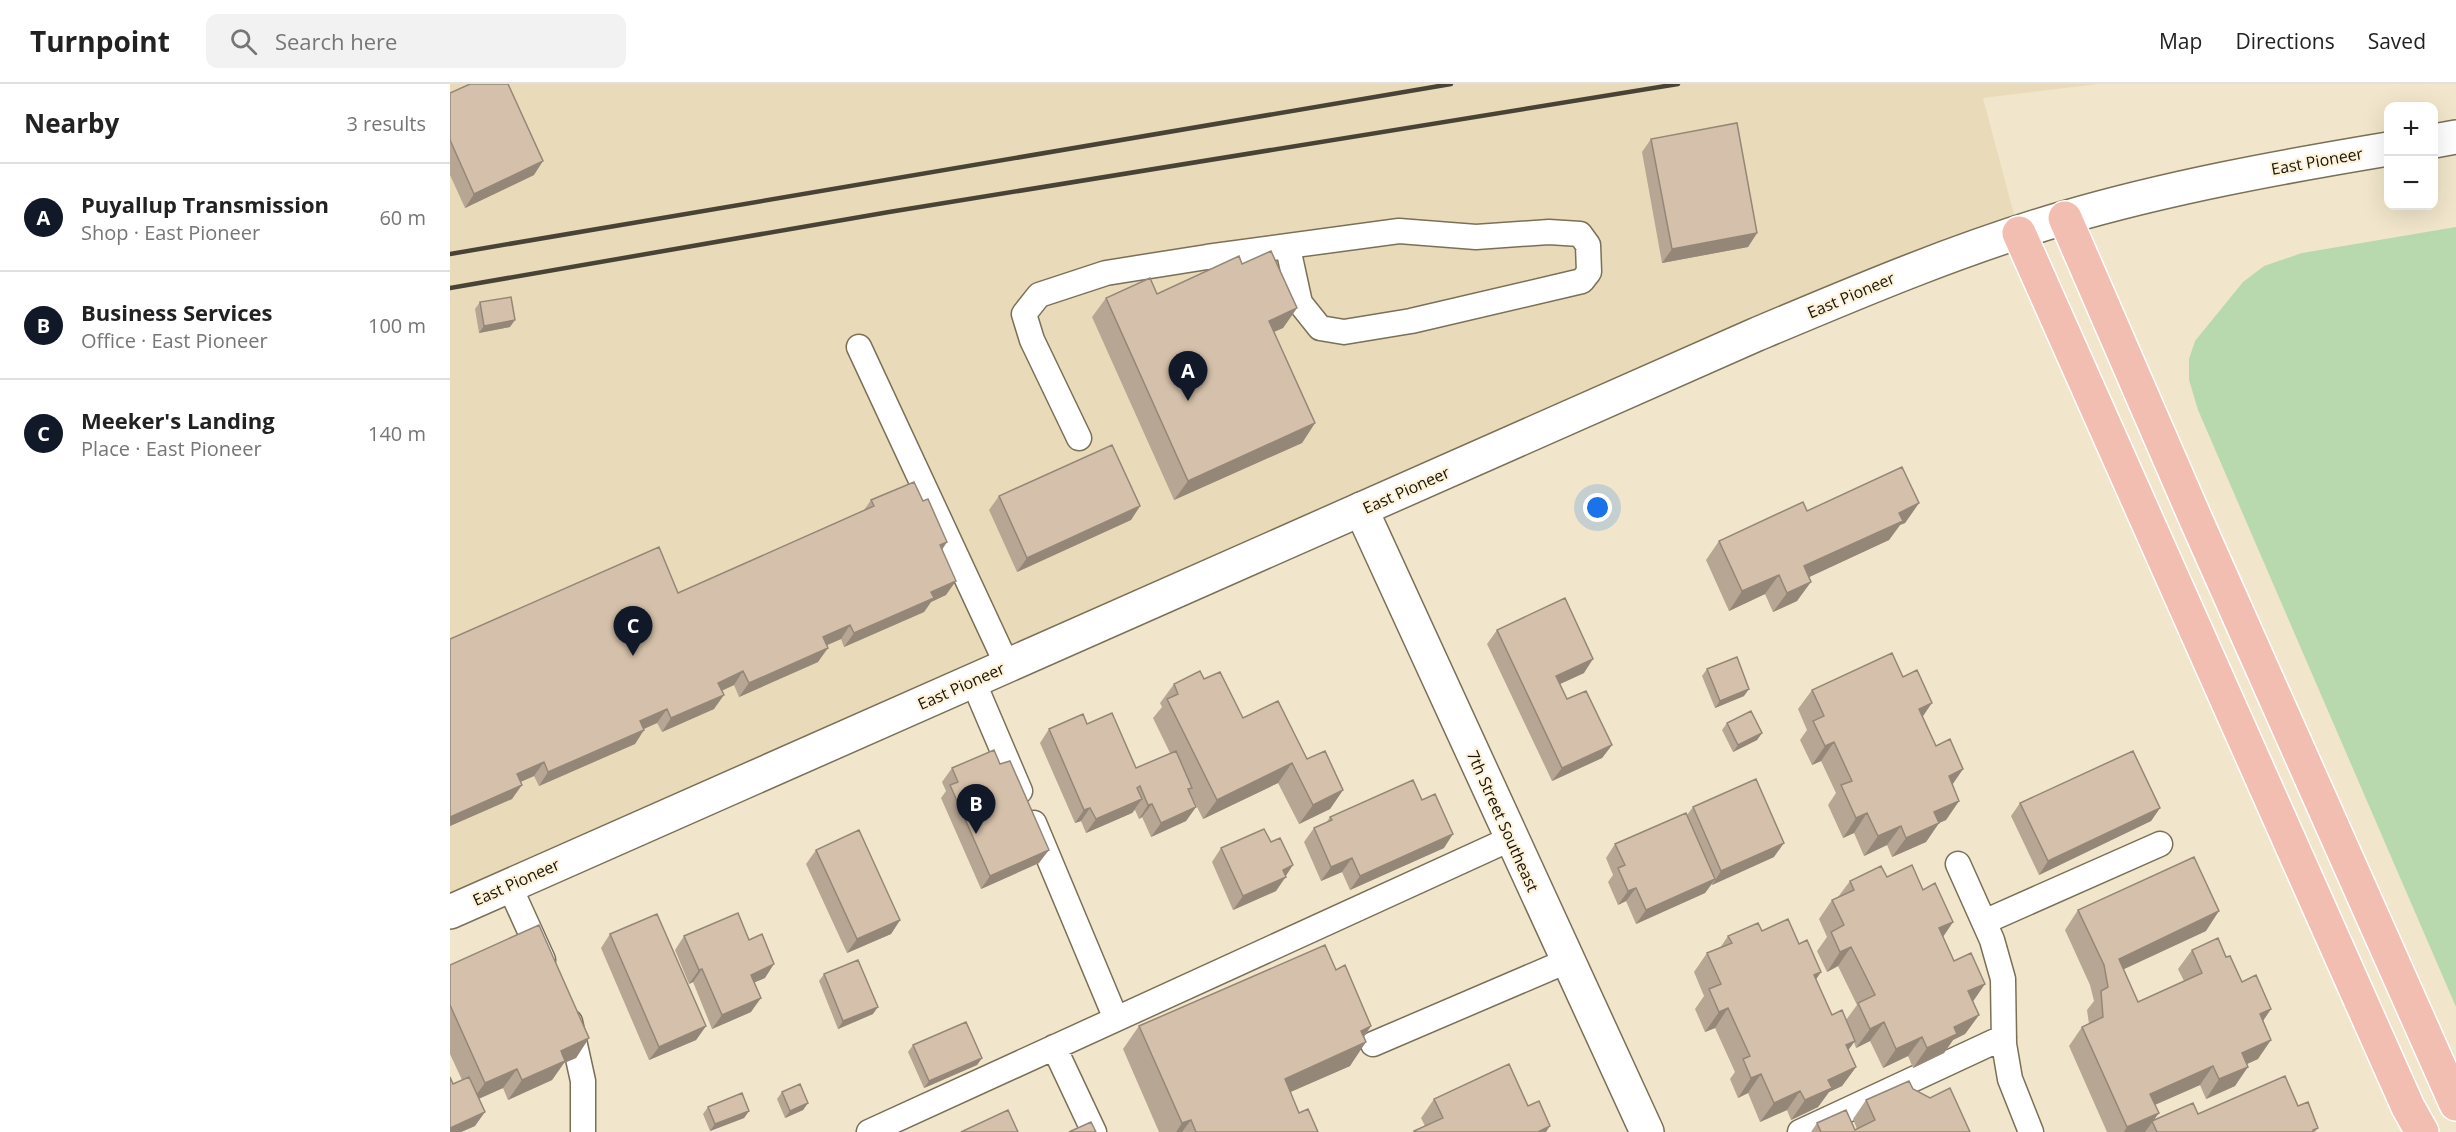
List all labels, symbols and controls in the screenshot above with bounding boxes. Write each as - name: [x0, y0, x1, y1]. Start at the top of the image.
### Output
- search box: [206, 14, 626, 68]
- text: Turnpoint: [30, 22, 170, 60]
- icon: search: [227, 25, 260, 58]
- text: Search here: [275, 26, 397, 56]
- text: Map: [2159, 27, 2202, 55]
- text: Directions: [2235, 27, 2335, 55]
- text: Saved: [2368, 27, 2426, 55]
- map controls: [2384, 102, 2438, 210]
- button: +: [2384, 102, 2438, 156]
- text: Nearby: [24, 105, 119, 141]
- text: 3 results: [346, 110, 426, 137]
- street label: East Pioneer: [2269, 142, 2365, 180]
- button: −: [2384, 156, 2438, 210]
- text: Puyallup Transmission: [81, 189, 329, 219]
- text: A: [37, 204, 50, 231]
- text: 60 m: [379, 204, 426, 231]
- text: Shop · East Pioneer: [81, 219, 260, 246]
- street label: East Pioneer: [1804, 267, 1898, 323]
- text: Business Services: [81, 297, 273, 327]
- text: B: [37, 312, 50, 339]
- text: 100 m: [368, 312, 426, 339]
- text: Office · East Pioneer: [81, 327, 268, 354]
- pin: A: [1168, 352, 1208, 401]
- text: Meeker's Landing: [81, 405, 275, 435]
- text: C: [37, 420, 50, 447]
- text: 140 m: [368, 420, 426, 447]
- text: Place · East Pioneer: [81, 435, 262, 462]
- street label: East Pioneer: [1359, 461, 1453, 519]
- your location: [1583, 493, 1612, 522]
- pin: C: [614, 606, 652, 656]
- street label: East Pioneer: [914, 657, 1008, 715]
- street label: 7th Street Southeast: [1462, 747, 1544, 895]
- pin: B: [956, 784, 996, 834]
- street label: East Pioneer: [469, 853, 563, 911]

